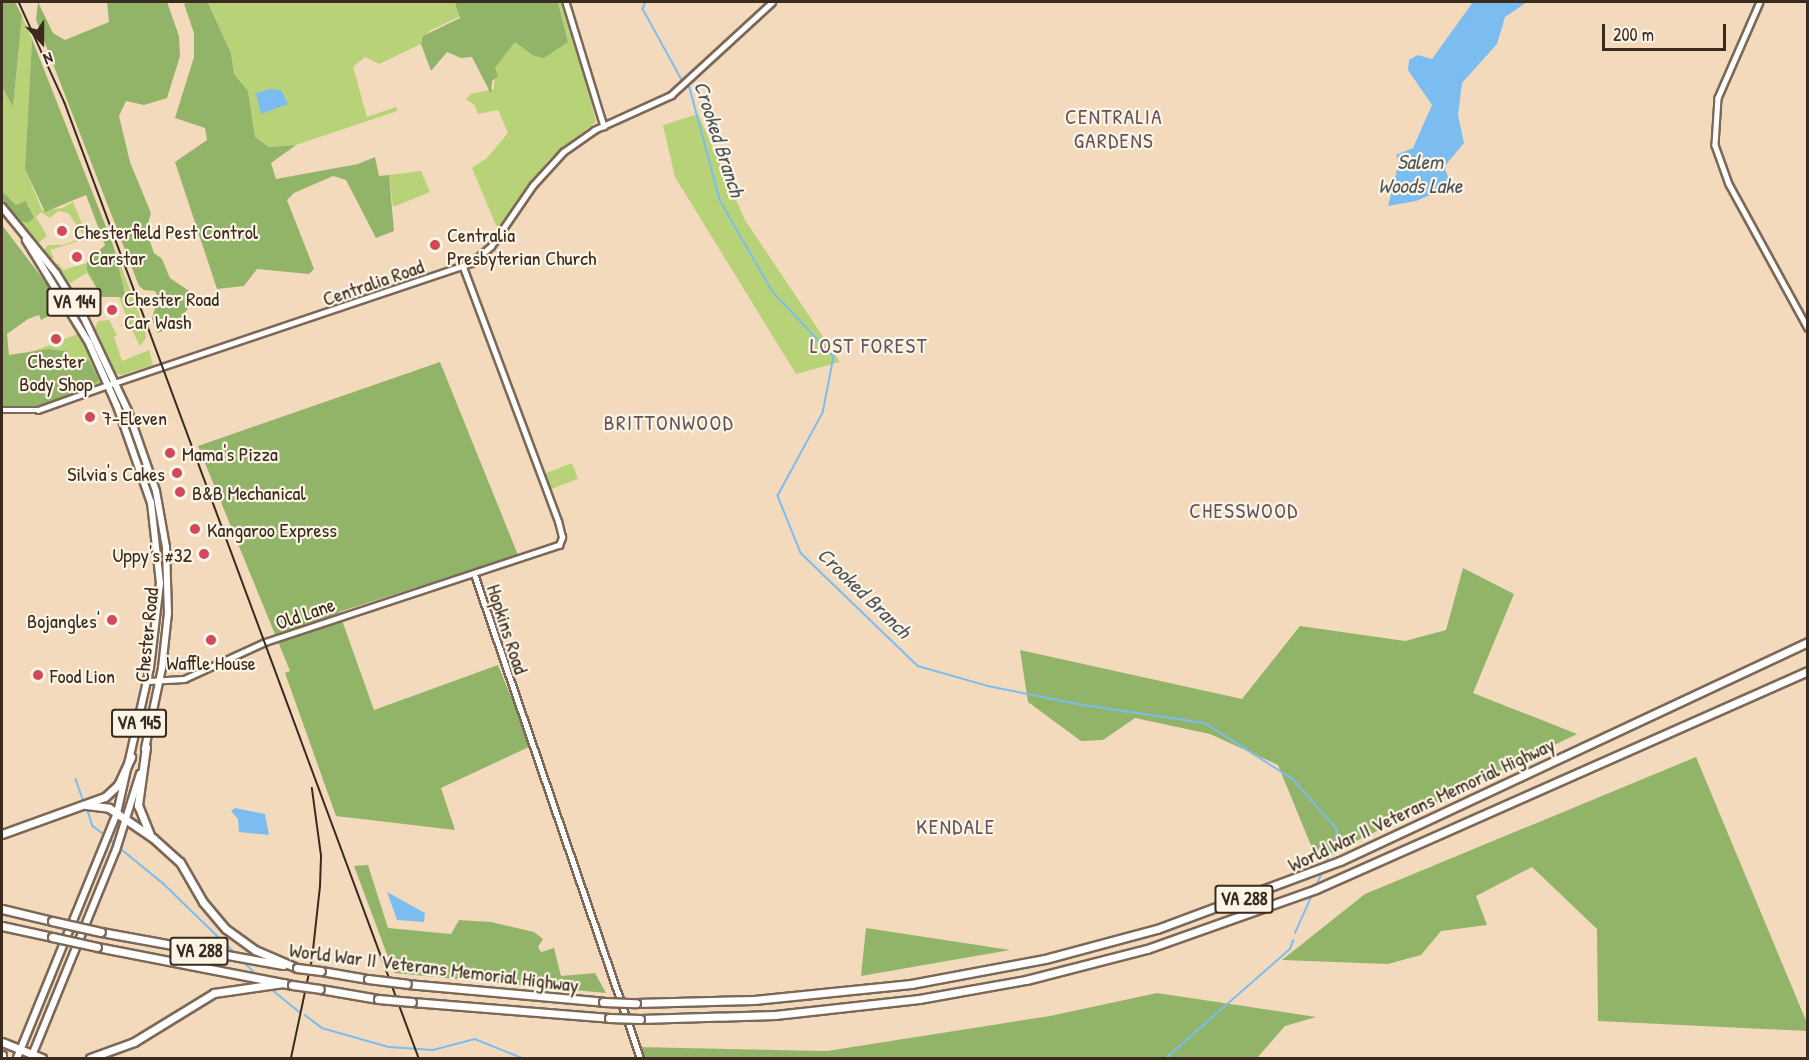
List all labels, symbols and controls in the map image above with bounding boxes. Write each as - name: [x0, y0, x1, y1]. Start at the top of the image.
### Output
- north arrow: [12, 12, 72, 72]
- scale bar: [1605, 12, 1730, 50]
- text: 200 m: [1613, 22, 1654, 47]
- text: N: [41, 47, 56, 71]
- water label: Crooked Branch: [688, 78, 750, 200]
- district label: CENTRALIA GARDENS: [1065, 104, 1163, 154]
- water label: Salem Woods Lake: [1378, 149, 1462, 199]
- place label: Chesterfield Pest Control: [74, 219, 258, 243]
- place label: Centralia Presbyterian Church: [447, 222, 596, 269]
- marker: Chesterfield Pest Control: [55, 224, 69, 238]
- marker: Centralia Presbyterian Church: [428, 238, 442, 252]
- place label: Carstar: [89, 245, 146, 269]
- marker: Carstar: [70, 250, 84, 264]
- street label: Centralia Road: [319, 253, 427, 311]
- place label: Chester Road Car Wash: [124, 286, 219, 333]
- road number: VA 144: [46, 287, 103, 317]
- marker: Chester Road Car Wash: [105, 303, 119, 317]
- marker: Chester Body Shop: [49, 332, 63, 346]
- district label: LOST FOREST: [810, 333, 928, 359]
- place label: Chester Body Shop: [19, 348, 93, 395]
- place label: 7-Eleven: [102, 405, 167, 429]
- marker: 7-Eleven: [83, 410, 97, 424]
- district label: BRITTONWOOD: [604, 410, 734, 436]
- place label: Mama's Pizza: [182, 441, 278, 465]
- marker: Mama's Pizza: [163, 446, 177, 460]
- place label: Silvia's Cakes: [67, 461, 165, 485]
- marker: Silvia's Cakes: [170, 466, 184, 480]
- place label: B&B Mechanical: [192, 480, 306, 504]
- marker: B&B Mechanical: [173, 485, 187, 499]
- district label: CHESSWOOD: [1189, 498, 1299, 524]
- place label: Kangaroo Express: [207, 517, 337, 541]
- marker: Kangaroo Express: [188, 522, 202, 536]
- place label: Uppy's #32: [112, 542, 192, 566]
- water label: Crooked Branch: [812, 542, 916, 644]
- marker: Uppy's #32: [197, 547, 211, 561]
- street label: Hopkins Road: [482, 581, 534, 677]
- street label: Chester Road: [129, 587, 163, 683]
- street label: Old Lane: [272, 592, 338, 634]
- place label: Bojangles': [27, 608, 100, 632]
- marker: Bojangles': [105, 613, 119, 627]
- marker: Waffle House: [204, 633, 218, 647]
- place label: Waffle House: [166, 650, 256, 674]
- place label: Food Lion: [50, 663, 115, 687]
- marker: Food Lion: [31, 668, 45, 682]
- road number: VA 145: [110, 708, 168, 738]
- street label: World War II Veterans Memorial Highway: [1284, 732, 1558, 876]
- district label: KENDALE: [916, 814, 996, 840]
- road number: VA 288: [1214, 884, 1274, 914]
- road number: VA 288: [169, 936, 229, 966]
- street label: World War II Veterans Memorial Highway: [288, 937, 580, 997]

